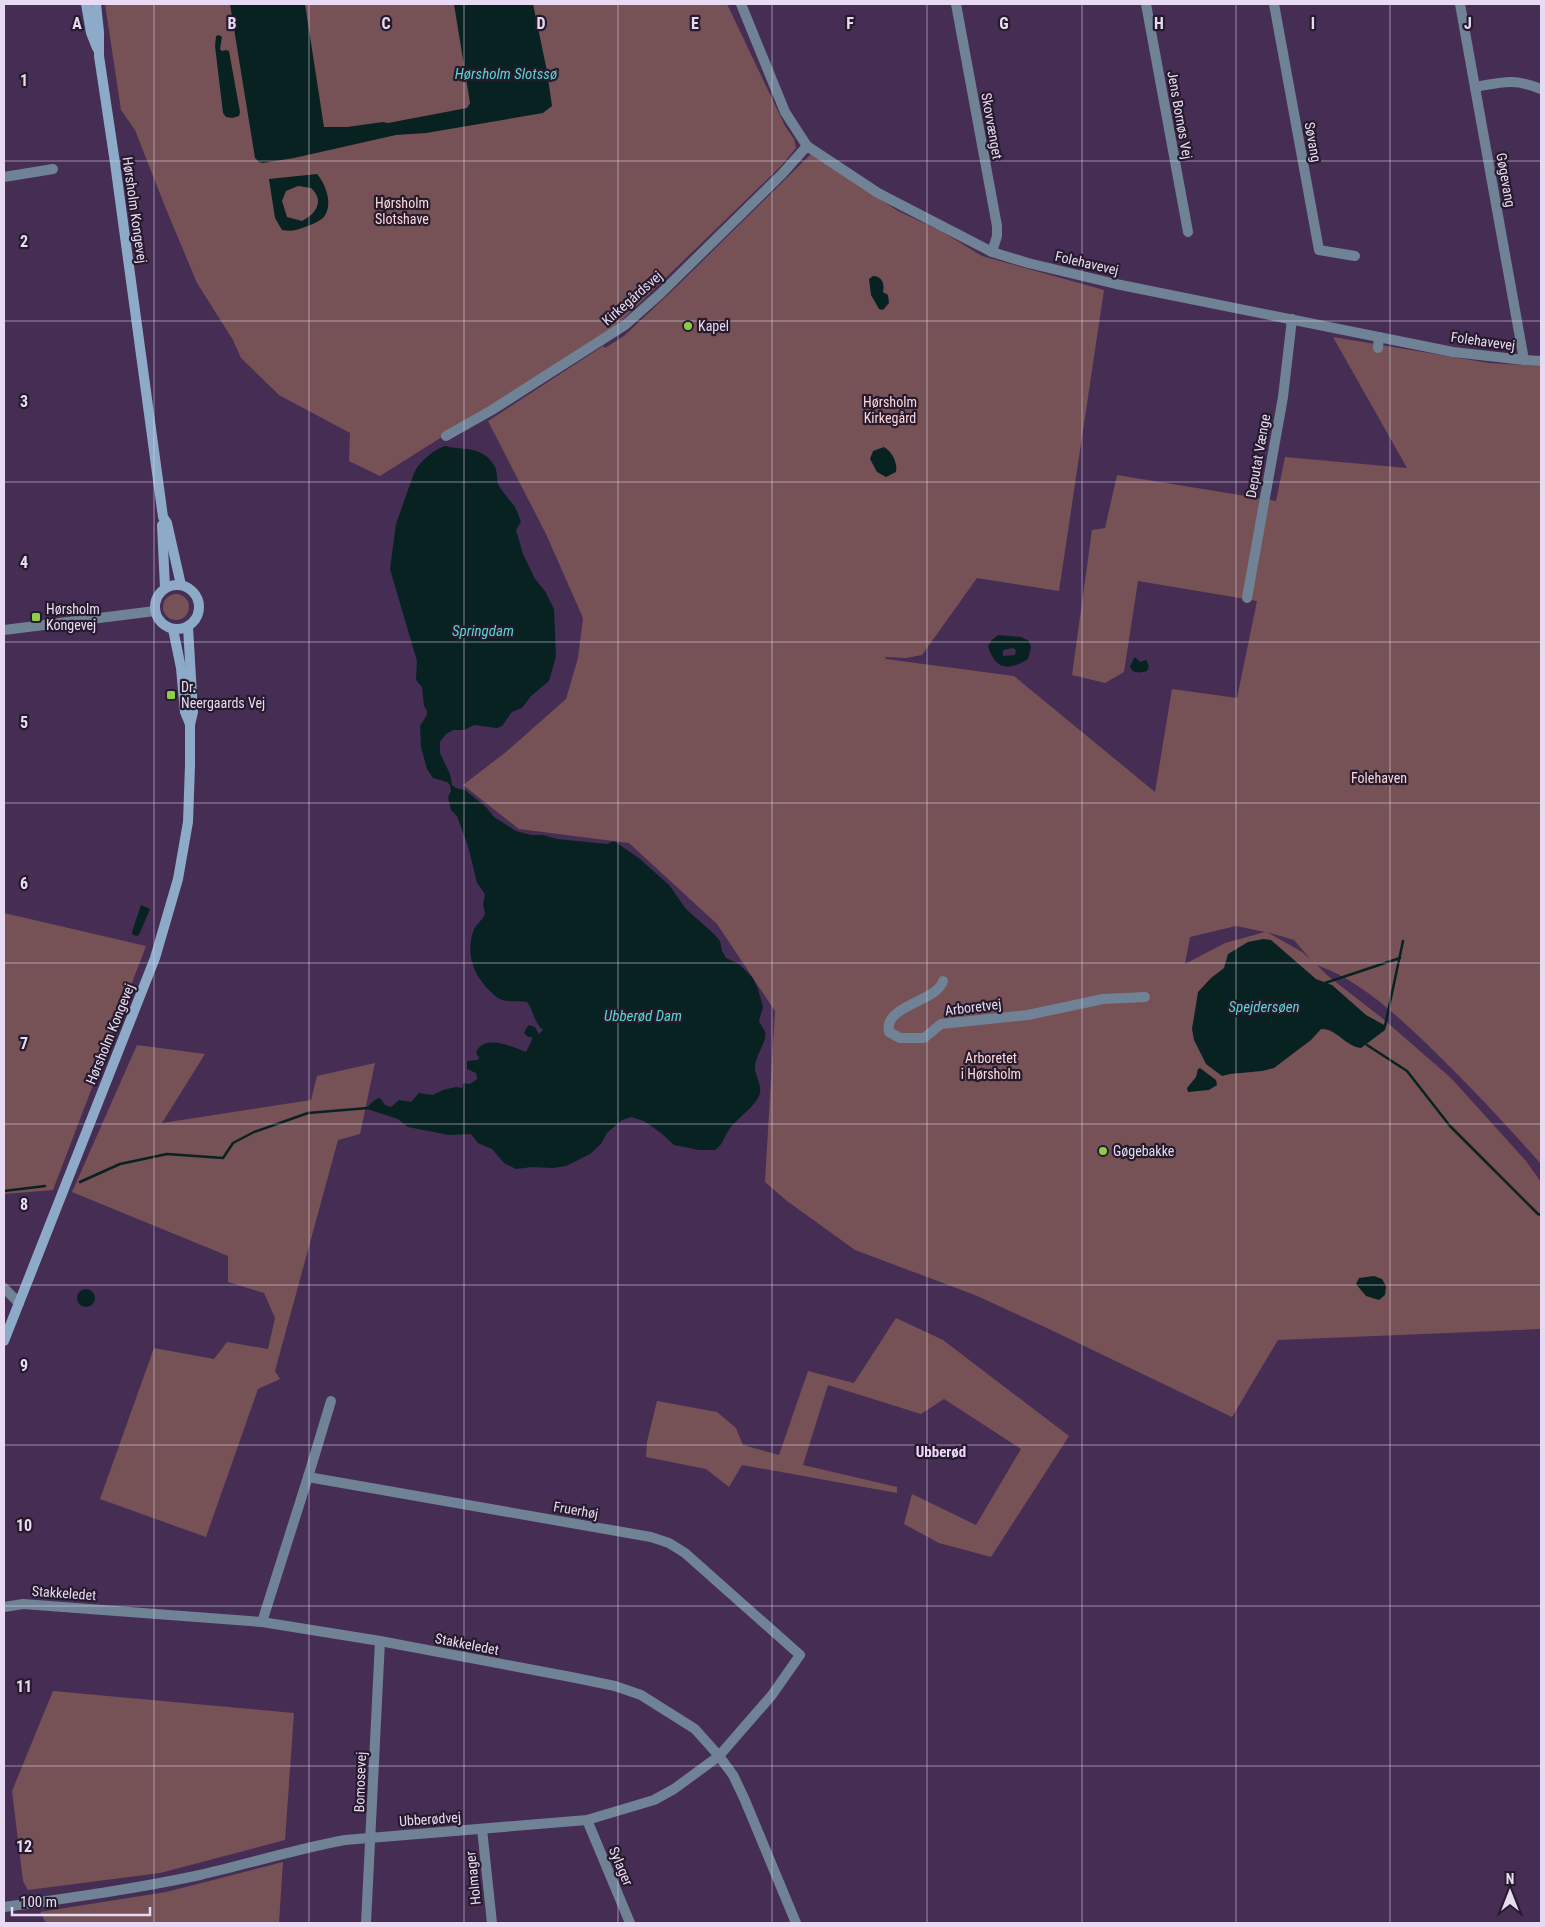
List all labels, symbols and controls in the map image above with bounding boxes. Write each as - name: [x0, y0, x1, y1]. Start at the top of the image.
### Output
- text: A: [72, 14, 82, 33]
- text: B: [228, 14, 237, 33]
- text: C: [381, 14, 391, 33]
- text: D: [536, 14, 546, 33]
- text: E: [691, 14, 699, 33]
- text: F: [846, 14, 854, 33]
- text: G: [999, 14, 1009, 33]
- text: H: [1154, 14, 1164, 33]
- text: I: [1311, 14, 1315, 33]
- text: J: [1464, 14, 1472, 33]
- water label: Hørsholm Slotssø: [455, 65, 557, 83]
- street label: Jens Bornøs Vej: [1164, 70, 1196, 160]
- text: 1: [20, 71, 28, 90]
- street label: Skovvænget: [978, 92, 1006, 160]
- street label: Søvang: [1302, 121, 1324, 163]
- street label: Gøgevang: [1493, 152, 1519, 208]
- street label: Hørsholm Kongevej: [120, 156, 150, 264]
- park label: Hørsholm Slotshave: [375, 195, 429, 227]
- text: 2: [20, 232, 28, 251]
- street label: Folehavevej: [1054, 248, 1120, 278]
- street label: Kirkegårdsvej: [599, 268, 665, 328]
- place label: Kapel: [698, 318, 729, 334]
- marker: Kapel: [682, 320, 694, 332]
- street label: Folehavevej: [1450, 329, 1516, 353]
- text: 3: [20, 392, 28, 411]
- park label: Hørsholm Kirkegård: [863, 394, 917, 426]
- street label: Deputat Vænge: [1243, 412, 1273, 499]
- text: 4: [20, 553, 28, 572]
- place label: Hørsholm Kongevej: [46, 601, 100, 633]
- marker: Hørsholm Kongevej: [30, 611, 42, 623]
- water label: Springdam: [452, 622, 514, 640]
- place label: Dr. Neergaards Vej: [181, 679, 265, 711]
- marker: Dr. Neergaards Vej: [165, 689, 177, 701]
- text: 5: [20, 713, 28, 732]
- park label: Folehaven: [1351, 770, 1407, 786]
- text: 6: [20, 874, 28, 893]
- street label: Hørsholm Kongevej: [82, 981, 138, 1087]
- street label: Arboretvej: [944, 996, 1002, 1018]
- water label: Spejdersøen: [1228, 998, 1300, 1016]
- water label: Ubberød Dam: [604, 1007, 682, 1025]
- text: 7: [20, 1034, 28, 1053]
- park label: Arboretet i Hørsholm: [961, 1050, 1021, 1082]
- place label: Gøgebakke: [1113, 1143, 1175, 1159]
- marker: Gøgebakke: [1097, 1145, 1109, 1157]
- text: 8: [20, 1195, 28, 1214]
- text: 9: [20, 1356, 28, 1375]
- district label: Ubberød: [916, 1443, 966, 1461]
- street label: Fruerhøj: [552, 1498, 600, 1522]
- text: 10: [16, 1516, 32, 1535]
- street label: Stakkeledet: [31, 1583, 97, 1603]
- street label: Stakkeledet: [434, 1630, 500, 1658]
- text: 11: [16, 1677, 32, 1696]
- street label: Bomosevej: [351, 1751, 369, 1813]
- street label: Ubberødvej: [399, 1809, 461, 1829]
- text: 12: [16, 1837, 32, 1856]
- street label: Sylager: [606, 1844, 636, 1888]
- street label: Holmager: [462, 1850, 484, 1906]
- north arrow: [1485, 1867, 1535, 1917]
- text: N: [1506, 1871, 1514, 1887]
- scale bar: [12, 1884, 150, 1916]
- text: 100 m: [20, 1893, 57, 1911]

